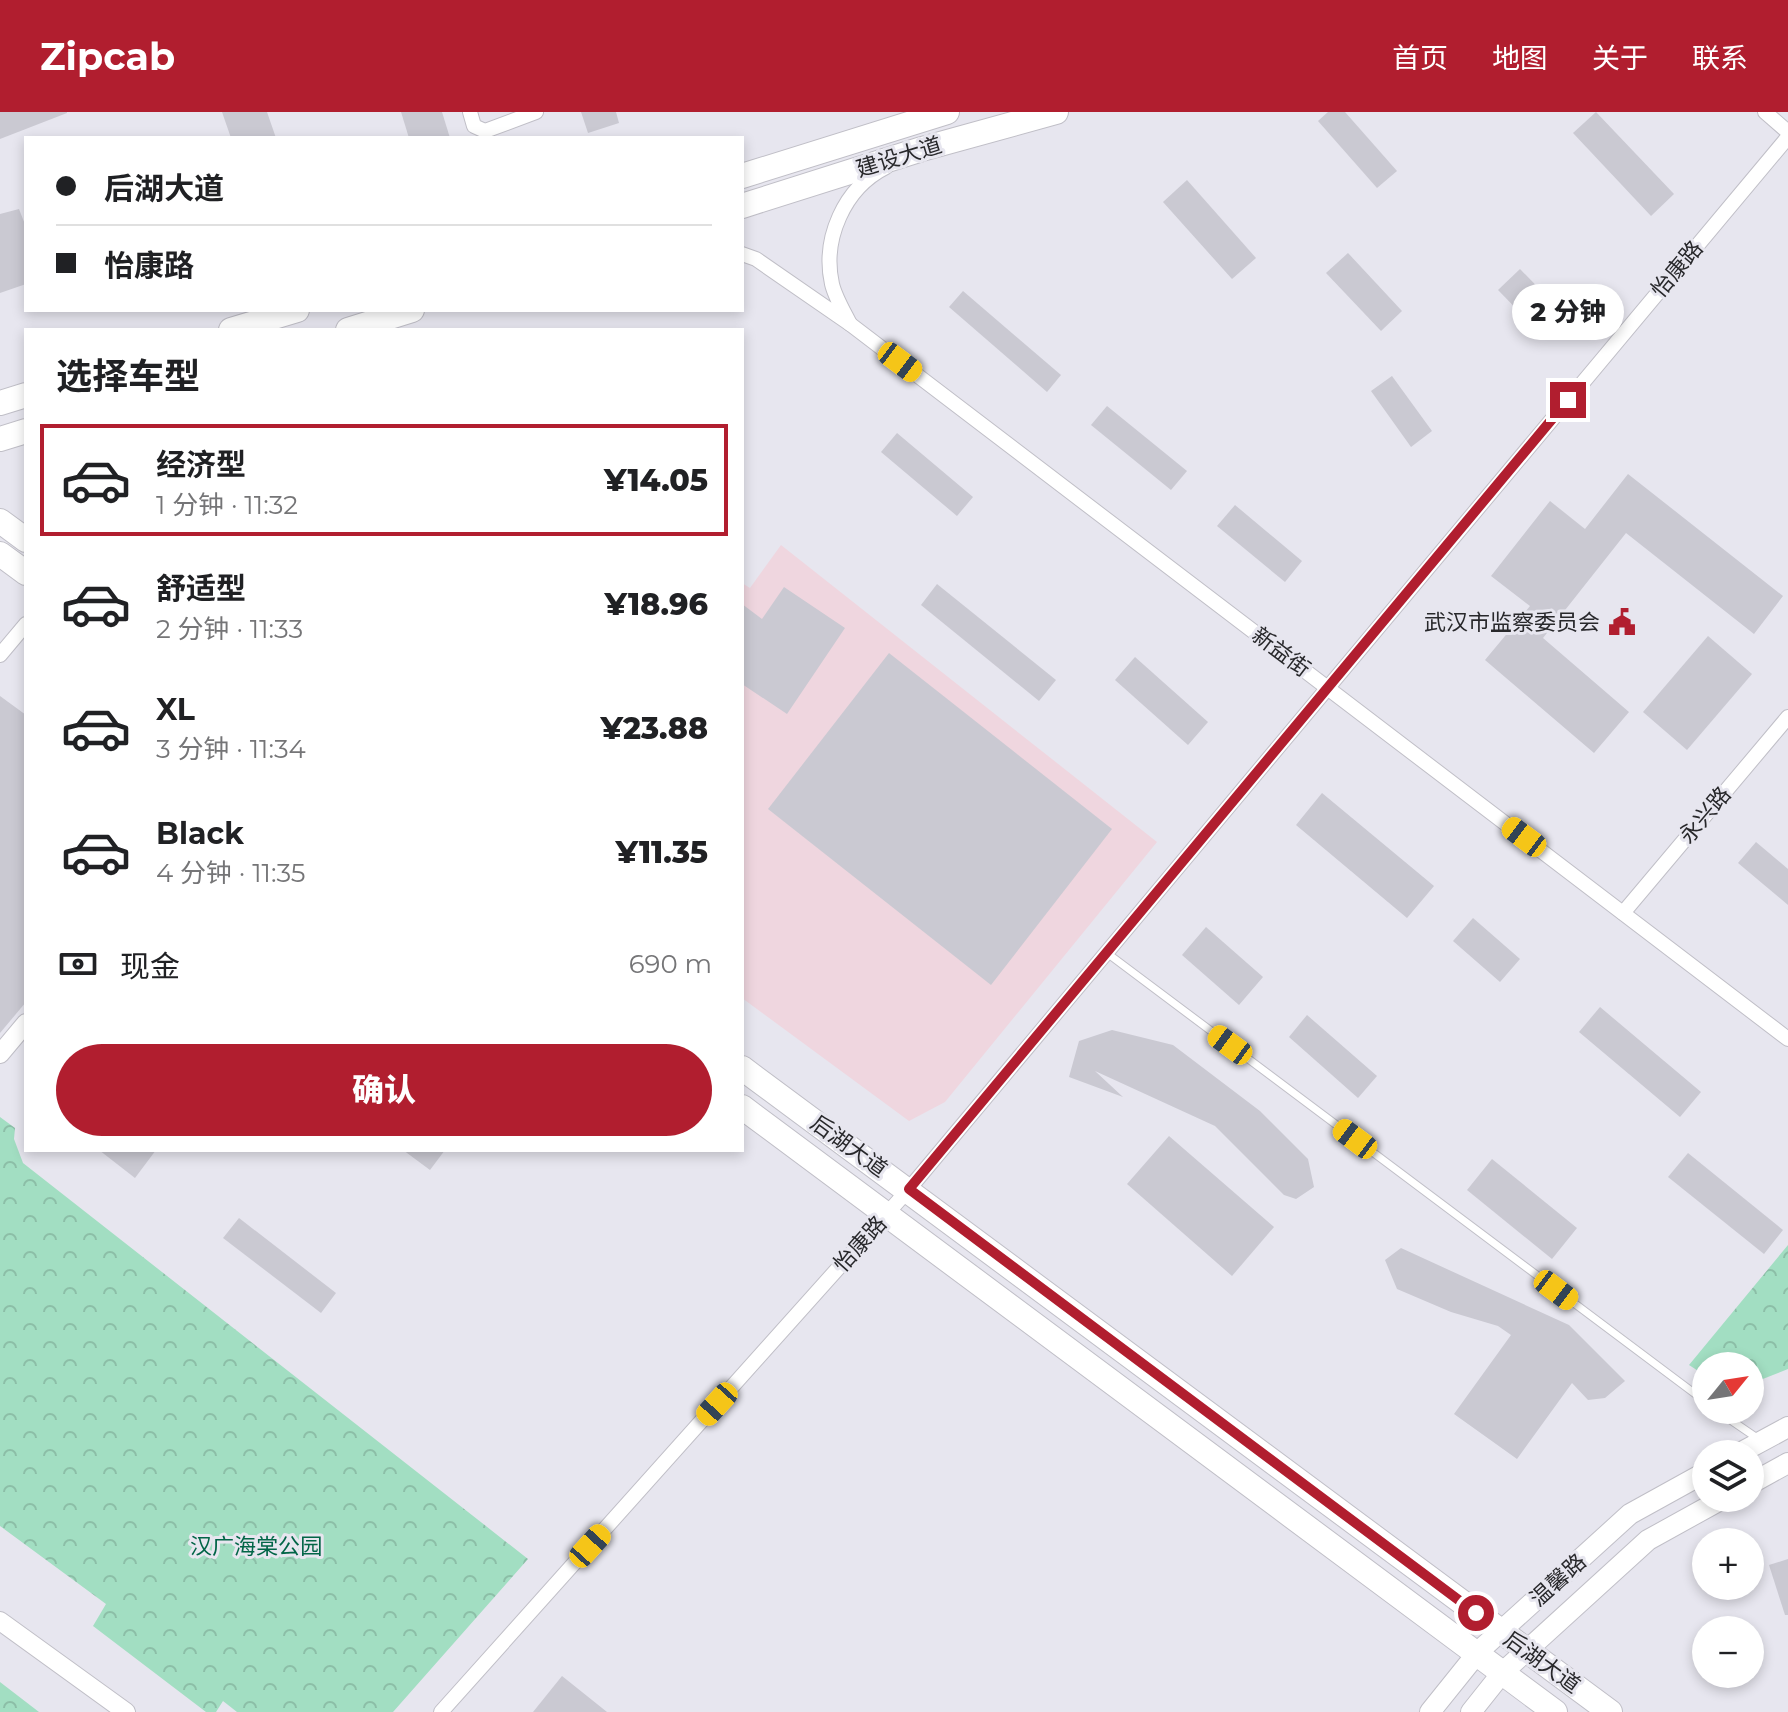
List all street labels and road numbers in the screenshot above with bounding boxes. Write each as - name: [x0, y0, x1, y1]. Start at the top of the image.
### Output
- street label: 建设大道: [853, 131, 945, 183]
- street label: 怡康路: [1645, 235, 1709, 303]
- street label: 新益街: [1247, 621, 1315, 683]
- street label: 永兴路: [1673, 781, 1737, 849]
- street label: 后湖大道: [805, 1109, 893, 1183]
- street label: 怡康路: [828, 1210, 892, 1278]
- street label: 温馨路: [1524, 1548, 1592, 1612]
- street label: 后湖大道: [1498, 1625, 1586, 1699]

